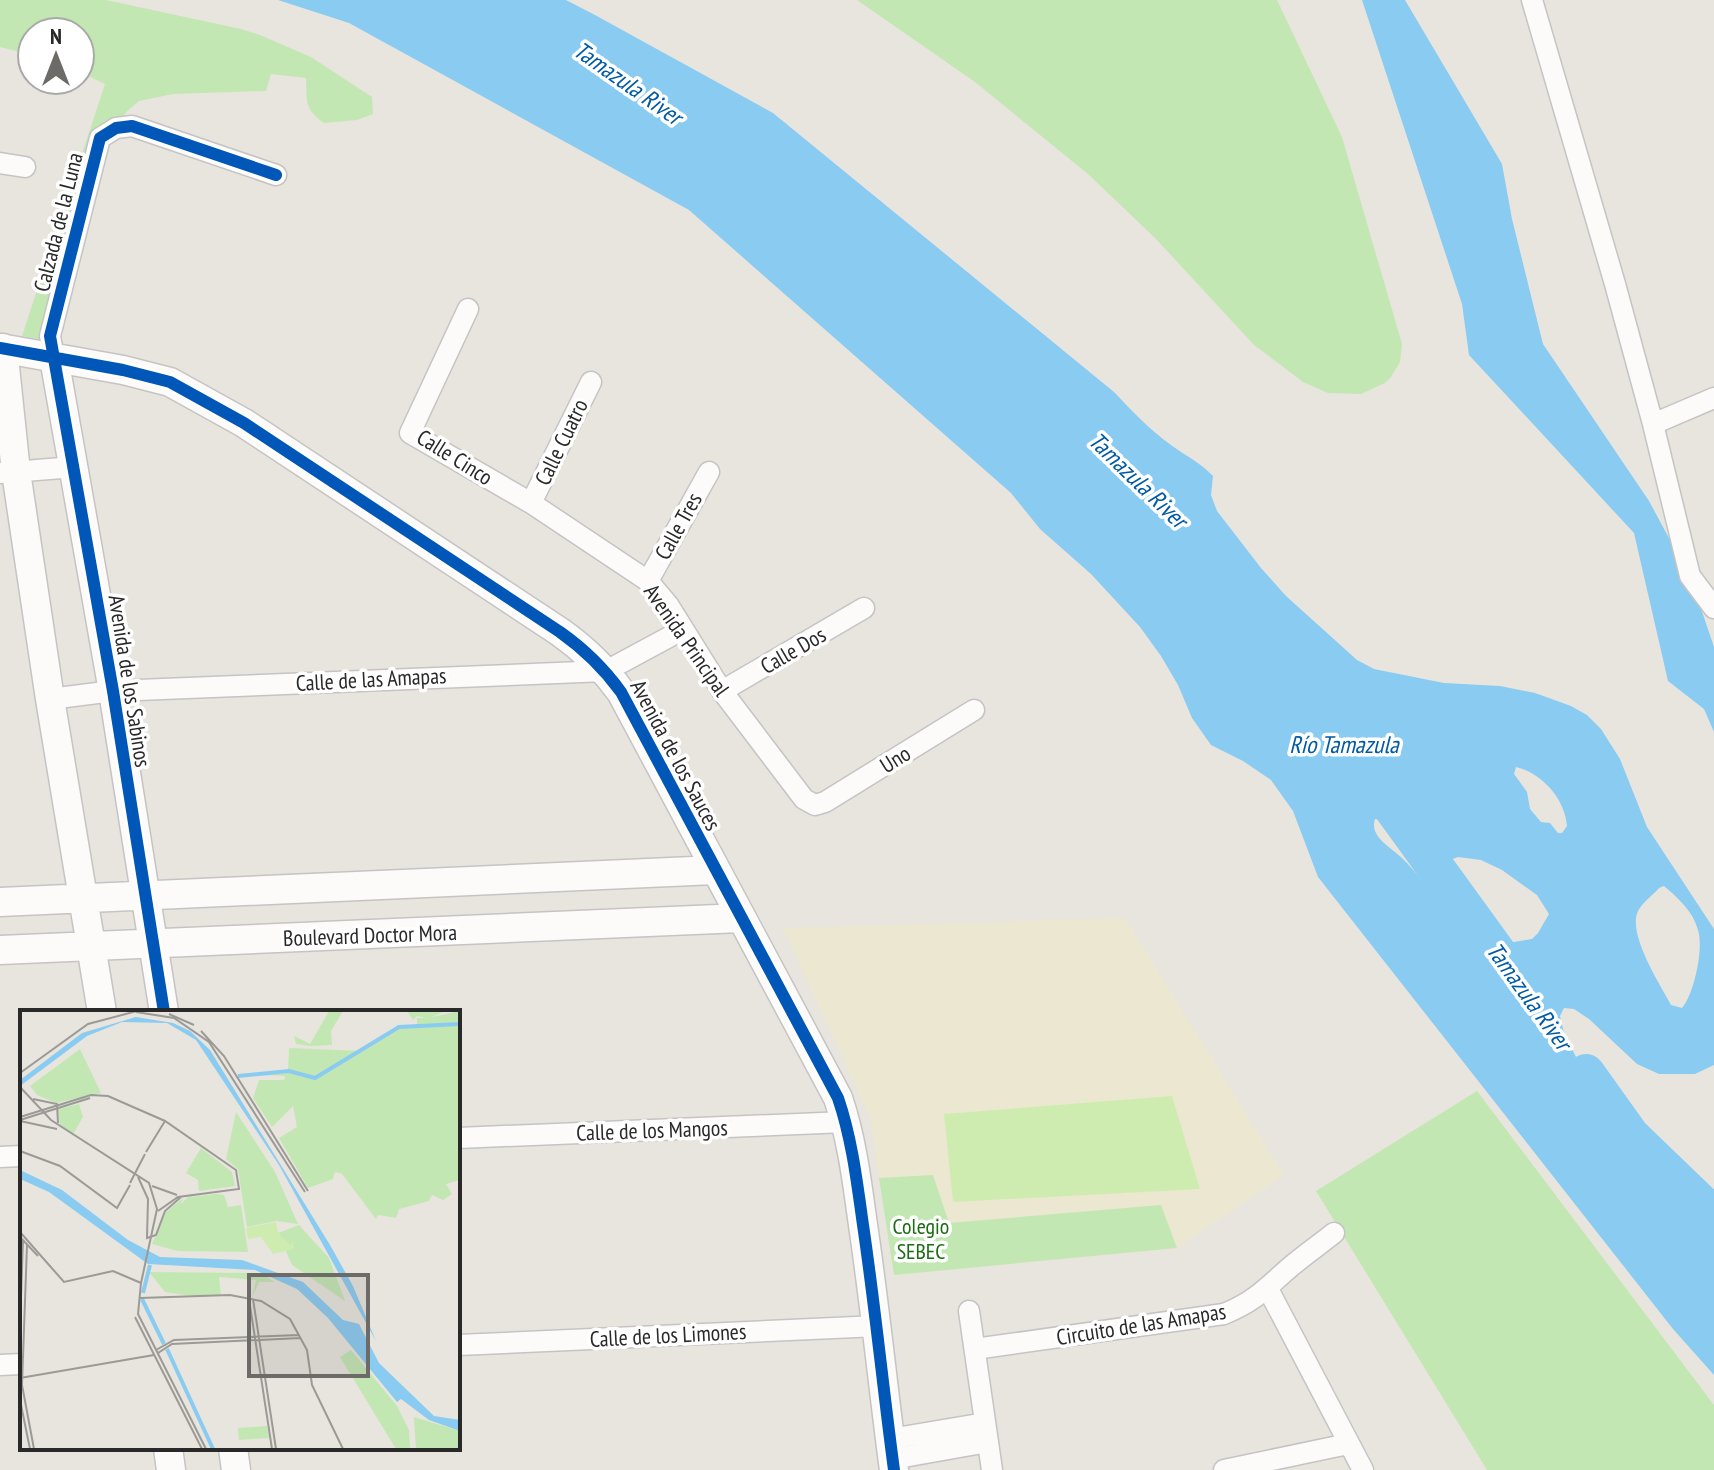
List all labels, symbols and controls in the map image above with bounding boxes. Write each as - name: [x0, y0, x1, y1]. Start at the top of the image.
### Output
- north arrow: [16, 16, 96, 96]
- text: N: [50, 22, 62, 50]
- water label: Tamazula River: [568, 34, 691, 134]
- street label: Calzada de la Luna: [27, 150, 89, 294]
- street label: Calle Cuatro: [528, 394, 594, 490]
- street label: Calle Cinco: [412, 423, 498, 491]
- water label: Tamazula River: [1082, 425, 1196, 537]
- street label: Calle Tres: [648, 487, 708, 565]
- street label: Avenida Principal: [638, 578, 736, 702]
- street label: Avenida de los Sabinos: [103, 593, 157, 769]
- street label: Calle Dos: [755, 620, 831, 680]
- street label: Calle de las Amapas: [295, 661, 447, 697]
- street label: Avenida de los Sauces: [625, 675, 727, 835]
- water label: Río Tamazula: [1289, 729, 1400, 760]
- street label: Uno: [875, 739, 915, 779]
- street label: Boulevard Doctor Mora: [283, 918, 457, 952]
- water label: Tamazula River: [1480, 936, 1580, 1059]
- inset map: [20, 1010, 460, 1450]
- street label: Calle de los Mangos: [576, 1113, 728, 1147]
- park label: Colegio SEBEC: [893, 1212, 949, 1265]
- street label: Circuito de las Amapas: [1054, 1297, 1228, 1351]
- street label: Calle de los Limones: [589, 1317, 747, 1353]

